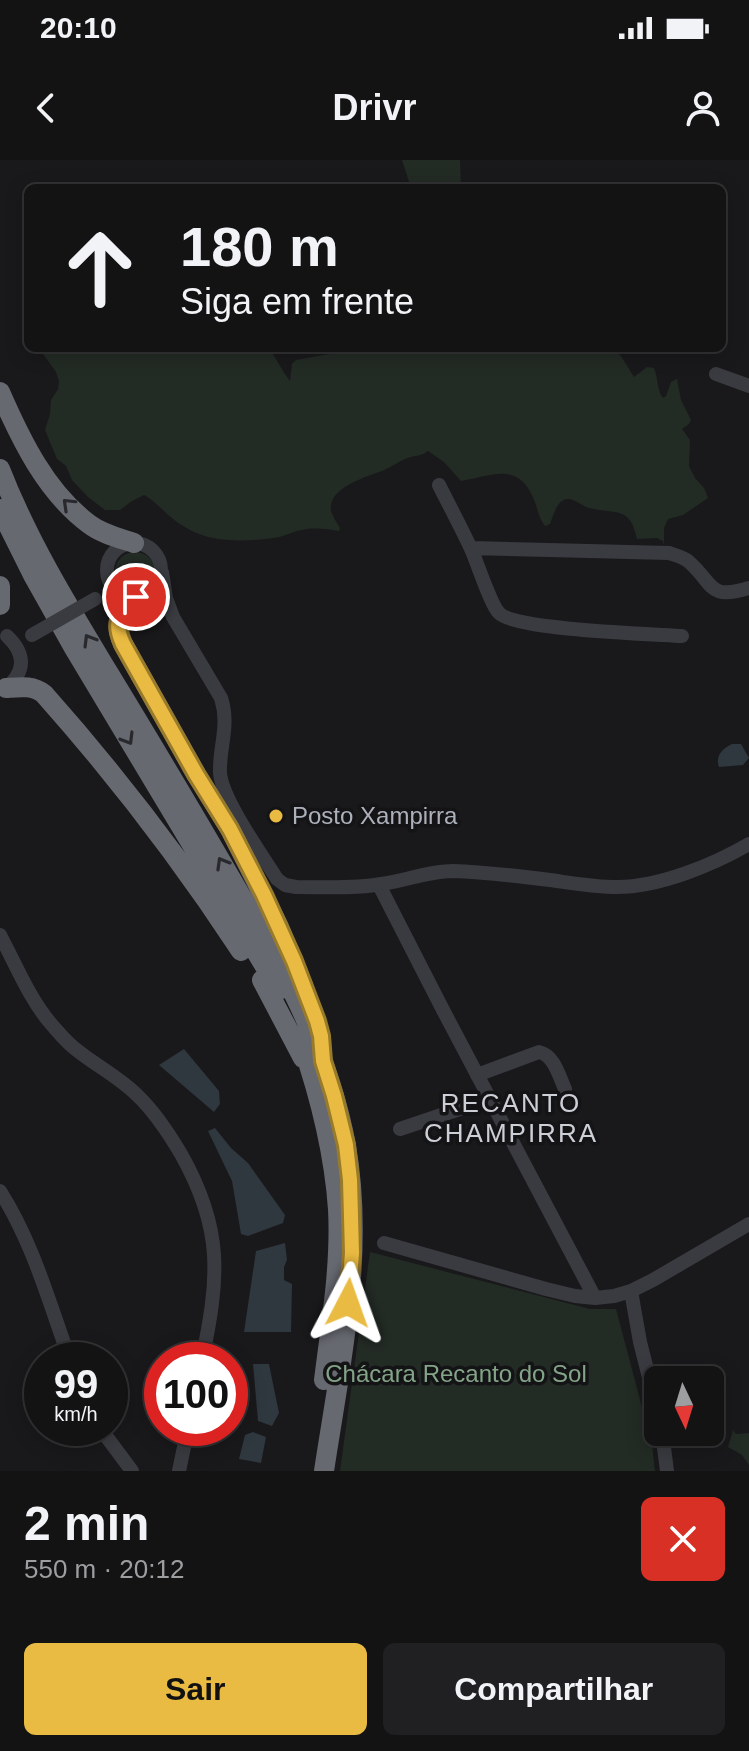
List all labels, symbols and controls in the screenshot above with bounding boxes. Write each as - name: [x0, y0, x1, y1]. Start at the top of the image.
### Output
- text: 20:10: [40, 11, 117, 44]
- icon: back: [24, 86, 68, 130]
- icon: person: [681, 86, 725, 130]
- text: Drivr: [332, 87, 417, 128]
- text: 180 m: [180, 215, 339, 278]
- icon: ahead: [48, 216, 152, 320]
- text: Siga em frente: [180, 281, 414, 322]
- one-way arrow: [63, 499, 77, 513]
- pin: [102, 563, 170, 631]
- icon: arrive: [114, 575, 158, 619]
- one-way arrow: [83, 634, 98, 649]
- one-way arrow: [118, 730, 134, 745]
- place label: Posto Xampirra: [292, 802, 458, 829]
- marker: Posto Xampirra: [267, 807, 285, 825]
- one-way arrow: [216, 857, 232, 872]
- district label: RECANTO CHAMPIRRA: [424, 1088, 598, 1148]
- position arrow: [306, 1261, 390, 1345]
- speed limit sign: 100: [144, 1342, 248, 1446]
- park label: Chácara Recanto do Sol: [325, 1360, 587, 1387]
- text: 99: [54, 1362, 98, 1406]
- north arrow: [644, 1366, 724, 1446]
- map controls: [644, 1366, 724, 1446]
- text: km/h: [54, 1403, 98, 1425]
- text: 2 min: [24, 1497, 149, 1550]
- button: close: [641, 1497, 725, 1581]
- text: 550 m · 20:12: [24, 1554, 184, 1584]
- button: Sair: [24, 1643, 367, 1735]
- button: Compartilhar: [383, 1643, 725, 1735]

